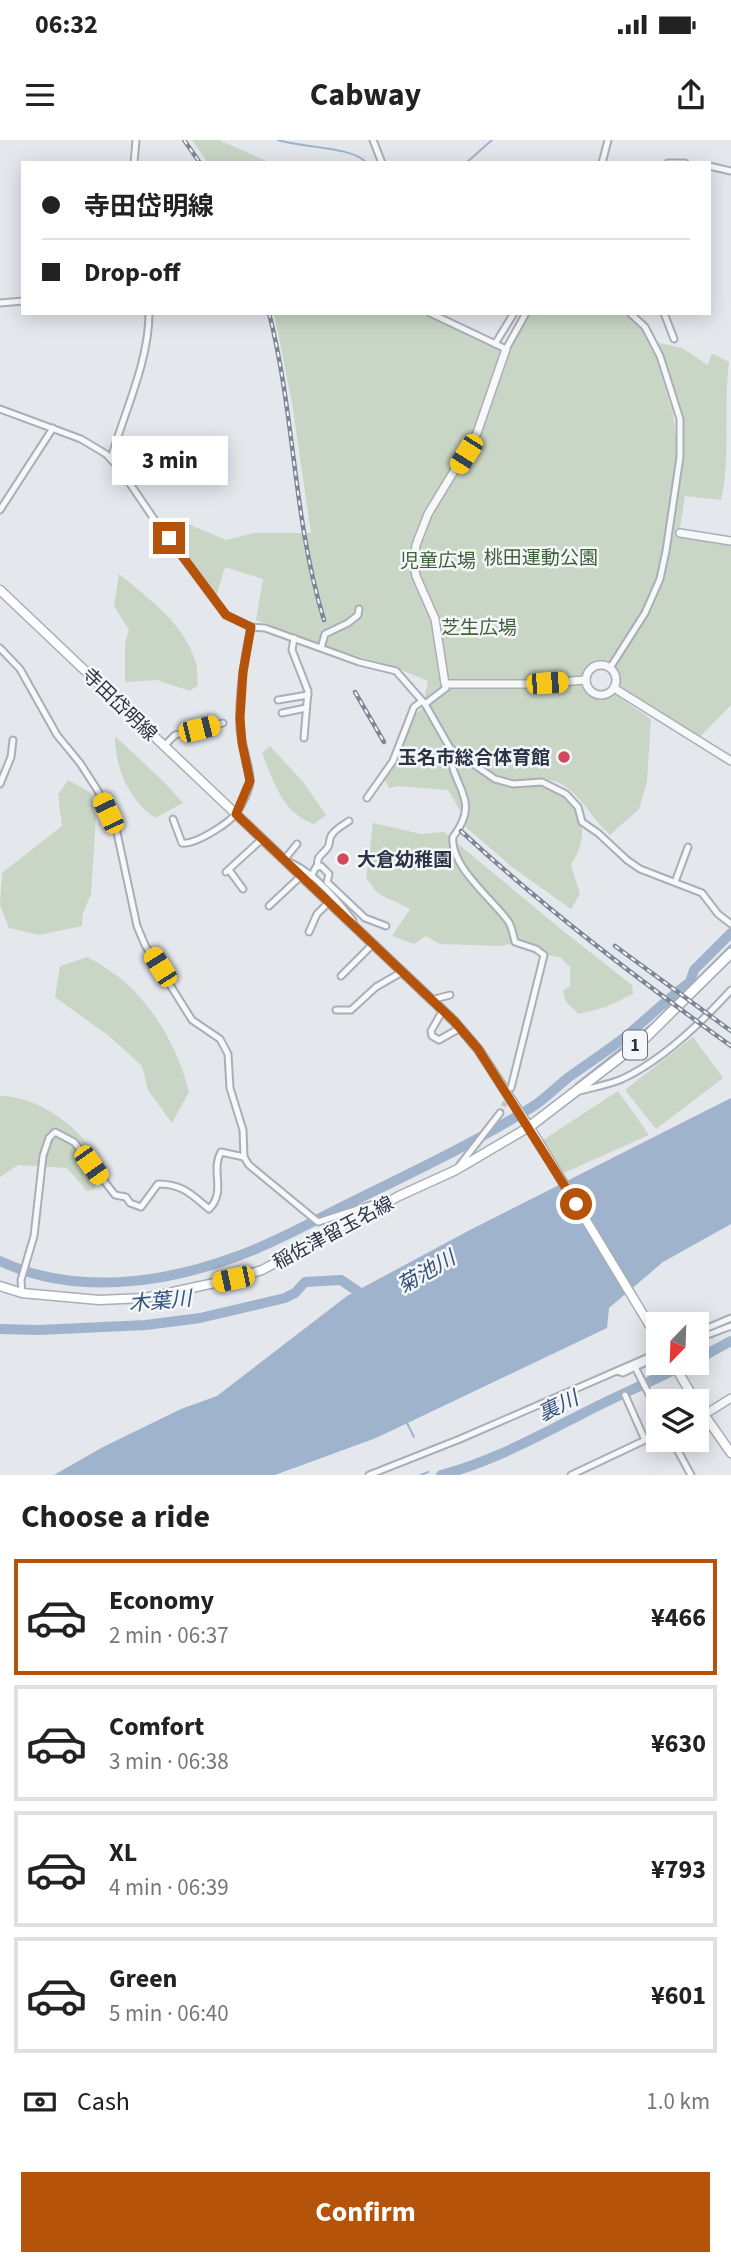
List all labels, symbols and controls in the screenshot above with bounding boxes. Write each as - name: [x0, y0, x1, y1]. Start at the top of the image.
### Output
- text: 06:32: [35, 6, 98, 43]
- text: Cabway: [310, 72, 421, 118]
- icon: menu: [21, 76, 59, 114]
- icon: share: [672, 76, 710, 114]
- text: 寺田岱明線: [84, 188, 214, 225]
- text: Drop-off: [84, 254, 180, 291]
- car: [446, 431, 487, 477]
- callout: 3 min: [111, 436, 227, 486]
- text: 3 min: [142, 444, 198, 477]
- route end: [153, 522, 185, 554]
- park label: 桃田運動公園: [484, 545, 598, 572]
- park label: 児童広場: [400, 548, 476, 575]
- park label: 芝生広場: [441, 615, 517, 642]
- street label: 寺田岱明線: [75, 662, 163, 748]
- car: [526, 671, 569, 695]
- car: [177, 714, 222, 744]
- place label: 玉名市総合体育館: [398, 745, 550, 772]
- marker: 玉名市総合体育館: [556, 749, 572, 765]
- car: [90, 790, 127, 836]
- place label: 大倉幼稚園: [357, 847, 452, 874]
- marker: 大倉幼稚園: [335, 851, 351, 867]
- car: [140, 944, 181, 990]
- road number: 1: [623, 1030, 647, 1060]
- car: [71, 1142, 112, 1188]
- route start: [560, 1188, 592, 1220]
- street label: 稲佐津留玉名線: [269, 1190, 399, 1276]
- water label: 菊池川: [391, 1242, 463, 1301]
- car: [211, 1264, 256, 1294]
- water label: 木葉川: [127, 1283, 195, 1319]
- north arrow: [646, 1312, 709, 1376]
- map controls: [646, 1312, 709, 1452]
- water label: 裏川: [533, 1382, 585, 1429]
- button: layers: [646, 1389, 709, 1452]
- text: Choose a ride: [21, 1494, 210, 1540]
- text: Economy: [109, 1582, 214, 1619]
- icon: car: [25, 1586, 88, 1649]
- text: ¥466: [651, 1599, 706, 1636]
- text: 2 min · 06:37: [109, 1619, 229, 1652]
- text: Comfort: [109, 1708, 204, 1745]
- icon: car: [25, 1712, 88, 1775]
- text: ¥630: [651, 1725, 706, 1762]
- text: 3 min · 06:38: [109, 1745, 229, 1778]
- text: XL: [109, 1834, 137, 1871]
- icon: car: [25, 1838, 88, 1901]
- text: ¥793: [651, 1851, 706, 1888]
- text: 4 min · 06:39: [109, 1871, 229, 1904]
- text: Green: [109, 1960, 177, 1997]
- icon: car: [25, 1964, 88, 2027]
- text: ¥601: [651, 1977, 706, 2014]
- text: 5 min · 06:40: [109, 1997, 229, 2030]
- icon: cash: [21, 2083, 59, 2121]
- text: Cash: [77, 2083, 130, 2120]
- text: 1.0 km: [646, 2085, 710, 2118]
- button: Confirm: [21, 2172, 710, 2252]

